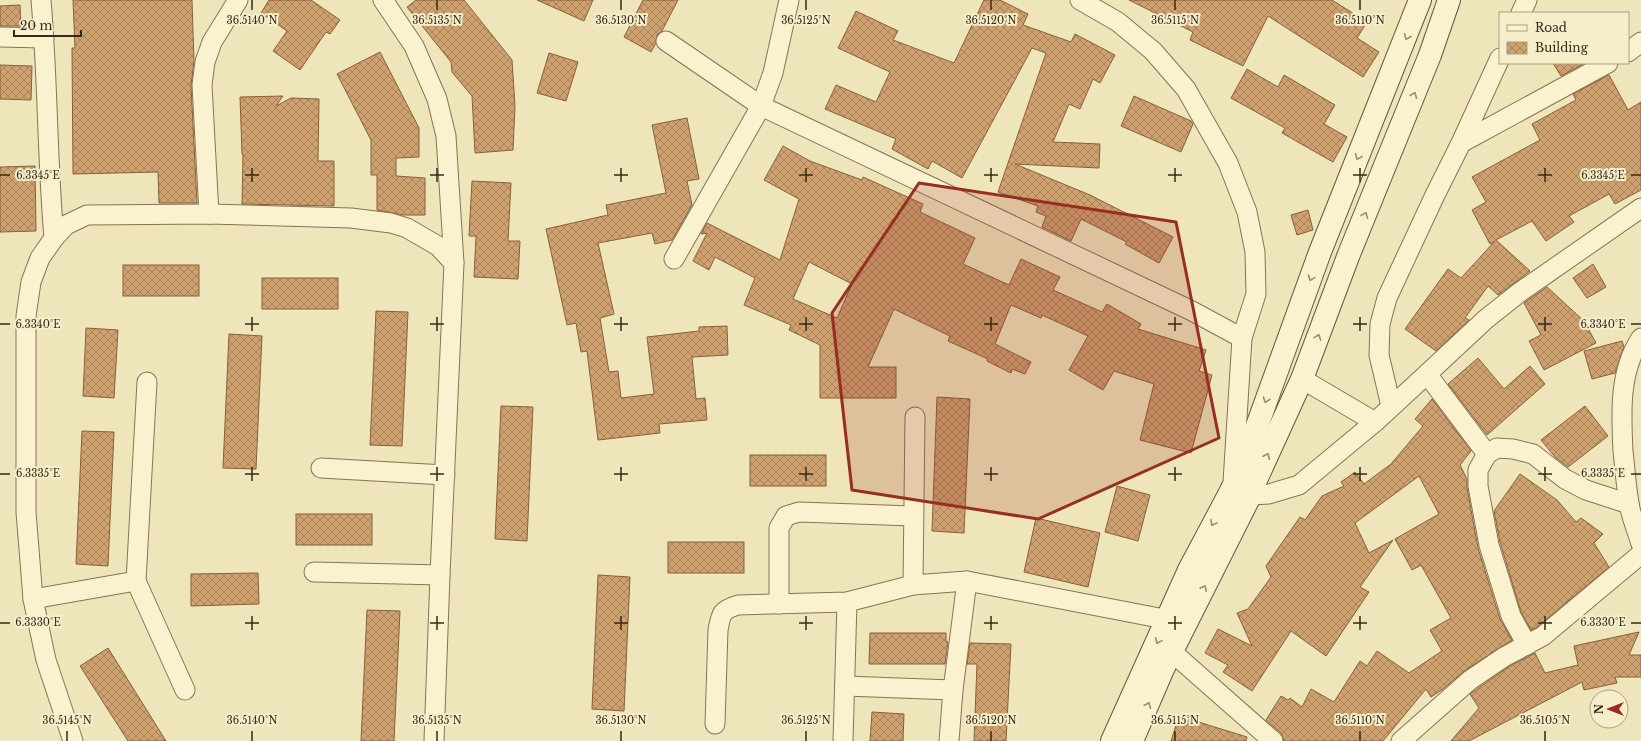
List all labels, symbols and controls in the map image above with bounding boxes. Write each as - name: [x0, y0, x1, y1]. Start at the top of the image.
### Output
- scale bar: [14, 12, 81, 38]
- legend: [1499, 12, 1629, 64]
- text: 36.5140°N: [227, 14, 277, 27]
- text: 36.5135°N: [412, 14, 462, 27]
- text: 36.5130°N: [595, 14, 647, 27]
- text: 36.5125°N: [781, 14, 831, 27]
- text: 36.5120°N: [965, 14, 1017, 27]
- text: 36.5115°N: [1151, 14, 1199, 27]
- text: 36.5110°N: [1335, 14, 1385, 27]
- text: 20 m: [20, 18, 52, 33]
- text: Road: [1535, 20, 1567, 35]
- one-way arrow: [1403, 33, 1411, 40]
- text: Building: [1535, 40, 1589, 55]
- one-way arrow: [1409, 91, 1417, 98]
- one-way arrow: [1355, 154, 1363, 161]
- text: 6.3345°E: [16, 169, 60, 182]
- text: 6.3345°E: [1581, 169, 1625, 182]
- one-way arrow: [1360, 212, 1368, 219]
- one-way arrow: [1307, 275, 1315, 282]
- text: 6.3340°E: [15, 318, 61, 331]
- text: 6.3340°E: [1580, 318, 1626, 331]
- one-way arrow: [1314, 333, 1322, 340]
- one-way arrow: [1262, 397, 1270, 404]
- one-way arrow: [1262, 453, 1270, 460]
- text: 6.3335°E: [16, 467, 60, 480]
- text: 6.3335°E: [1581, 467, 1625, 480]
- one-way arrow: [1210, 519, 1217, 527]
- one-way arrow: [1199, 585, 1207, 592]
- text: 6.3330°E: [15, 616, 61, 629]
- text: 6.3330°E: [1580, 616, 1626, 629]
- one-way arrow: [1154, 638, 1162, 645]
- north arrow: [1589, 689, 1629, 729]
- one-way arrow: [1143, 702, 1151, 709]
- text: N: [1592, 703, 1606, 714]
- text: 36.5145°N: [42, 714, 92, 727]
- text: 36.5140°N: [227, 714, 277, 727]
- text: 36.5135°N: [412, 714, 462, 727]
- text: 36.5130°N: [595, 714, 647, 727]
- text: 36.5125°N: [781, 714, 831, 727]
- text: 36.5120°N: [965, 714, 1017, 727]
- text: 36.5115°N: [1151, 714, 1199, 727]
- text: 36.5110°N: [1335, 714, 1385, 727]
- text: 36.5105°N: [1520, 714, 1570, 727]

